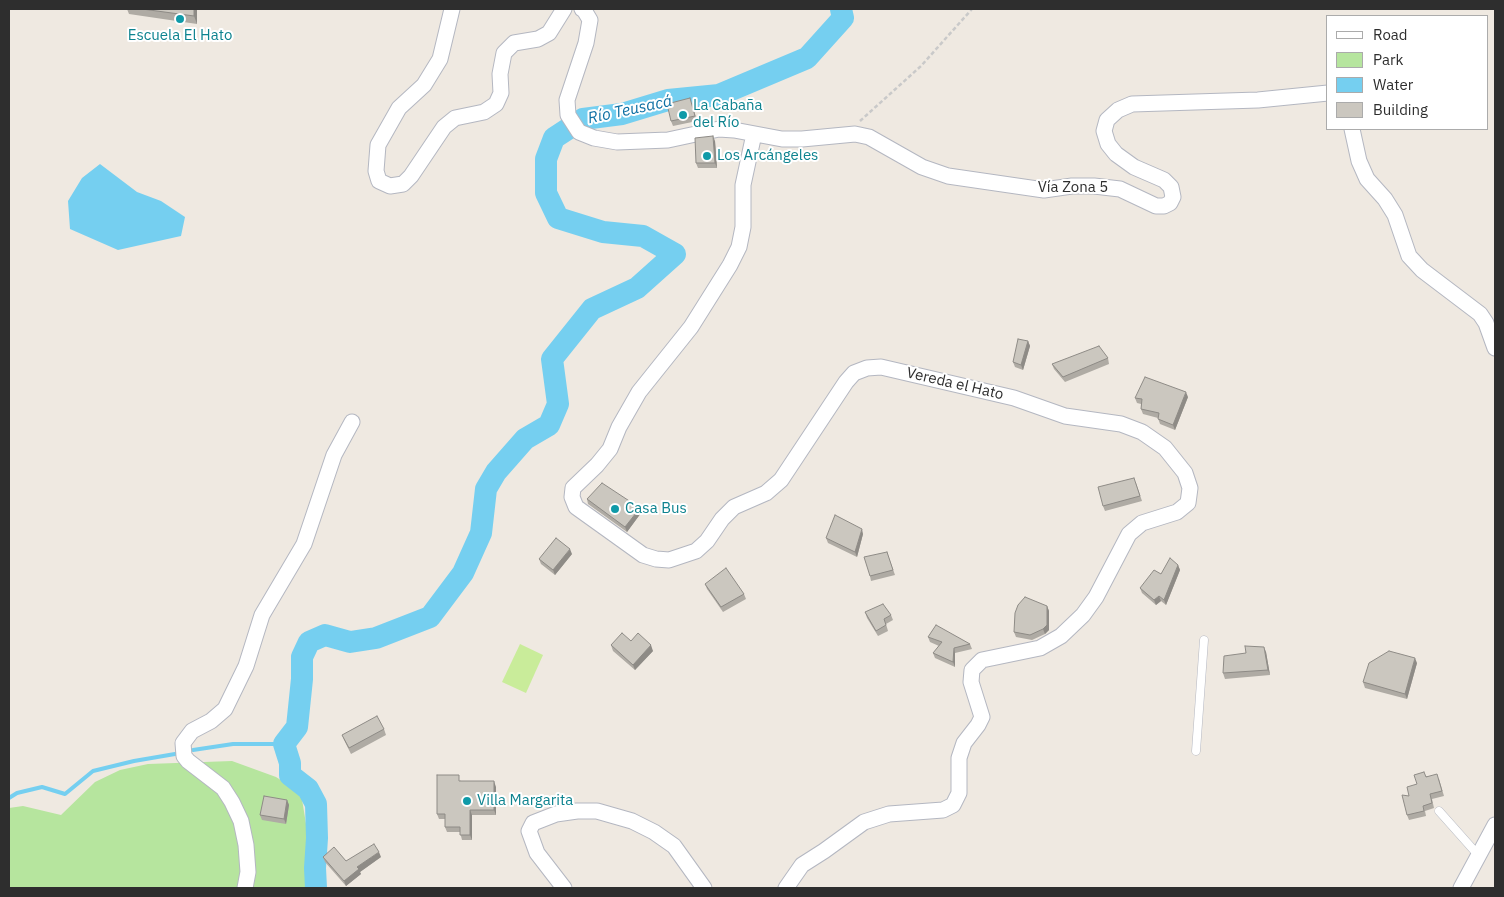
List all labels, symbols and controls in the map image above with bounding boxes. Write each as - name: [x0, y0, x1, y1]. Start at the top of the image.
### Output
- marker: Escuela El Hato: [174, 13, 186, 25]
- legend: [1326, 15, 1489, 130]
- text: Road: [1373, 25, 1408, 44]
- place label: Escuela El Hato: [128, 27, 232, 45]
- text: Park: [1373, 50, 1403, 69]
- text: Water: [1373, 75, 1413, 94]
- water label: Río Teusacá: [586, 92, 674, 128]
- place label: La Cabaña del Río: [693, 97, 763, 132]
- text: Building: [1373, 100, 1428, 119]
- marker: La Cabaña del Río: [677, 109, 689, 121]
- place label: Los Arcángeles: [717, 147, 818, 165]
- marker: Los Arcángeles: [701, 150, 713, 162]
- street label: Vía Zona 5: [1038, 179, 1108, 197]
- street label: Vereda el Hato: [905, 364, 1005, 404]
- place label: Casa Bus: [625, 500, 687, 518]
- marker: Casa Bus: [609, 503, 621, 515]
- place label: Villa Margarita: [477, 792, 573, 810]
- marker: Villa Margarita: [461, 795, 473, 807]

